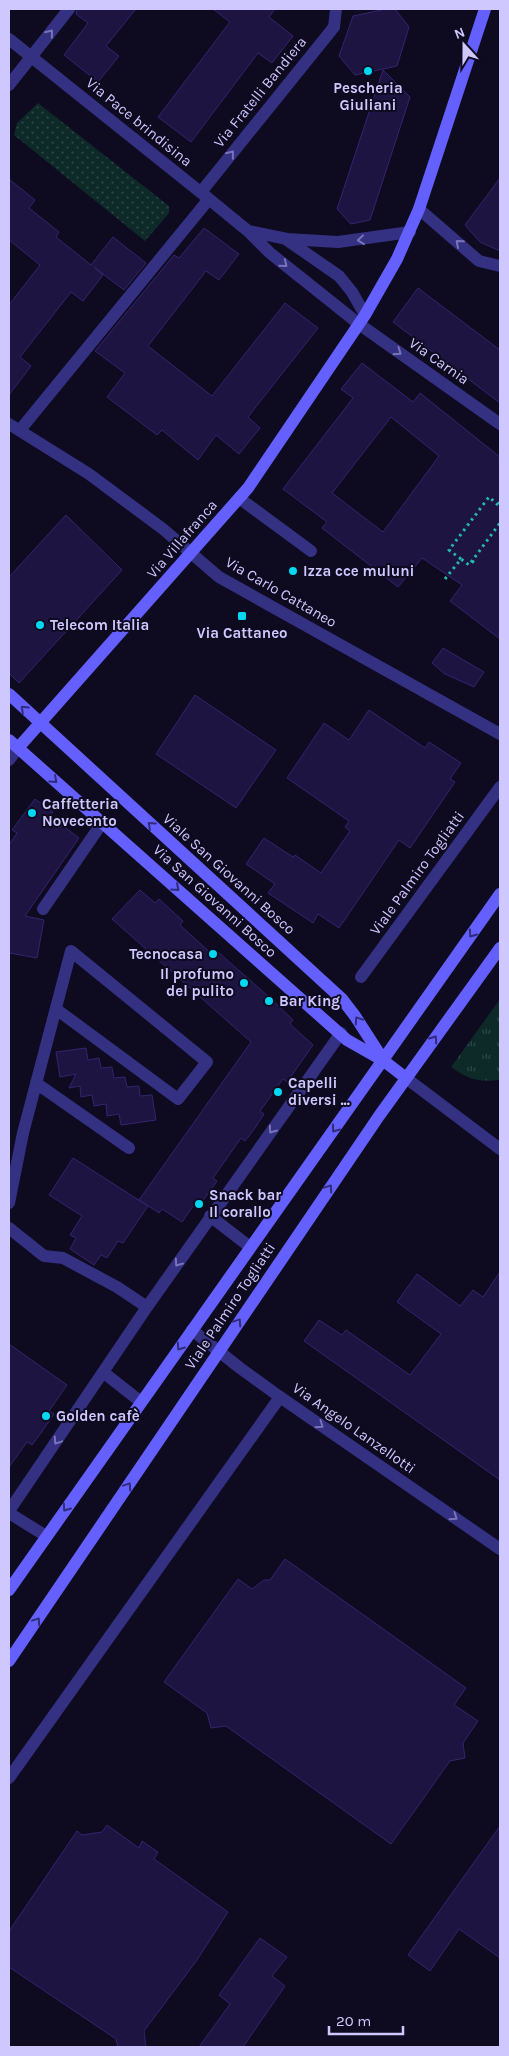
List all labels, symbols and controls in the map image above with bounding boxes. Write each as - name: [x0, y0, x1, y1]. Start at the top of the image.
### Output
- north arrow: [439, 20, 489, 70]
- text: N: [452, 24, 467, 43]
- one-way arrow: [44, 29, 53, 39]
- street label: Via Fratelli Bandiera: [210, 33, 310, 151]
- marker: Pescheria Giuliani: [362, 65, 374, 77]
- street label: Via Pace brindisina: [82, 74, 196, 170]
- place label: Pescheria Giuliani: [333, 79, 403, 114]
- one-way arrow: [226, 151, 235, 160]
- one-way arrow: [357, 234, 365, 245]
- one-way arrow: [455, 240, 464, 249]
- one-way arrow: [278, 258, 288, 267]
- street label: Via Carnia: [405, 334, 473, 388]
- one-way arrow: [393, 346, 402, 355]
- street label: Via Villafranca: [143, 496, 221, 582]
- street label: Via Carlo Cattaneo: [222, 553, 340, 631]
- place label: Izza cce muluni: [303, 562, 415, 580]
- marker: Izza cce muluni: [287, 565, 299, 577]
- marker: Via Cattaneo: [236, 610, 248, 622]
- place label: Telecom Italia: [50, 616, 149, 634]
- marker: Telecom Italia: [34, 619, 46, 631]
- place label: Via Cattaneo: [196, 624, 288, 642]
- one-way arrow: [21, 706, 30, 715]
- one-way arrow: [49, 774, 58, 783]
- place label: Caffetteria Novecento: [42, 795, 119, 830]
- marker: Caffetteria Novecento: [26, 807, 38, 819]
- street label: Viale Palmiro Togliatti: [366, 808, 468, 938]
- street label: Viale San Giovanni Bosco: [159, 810, 299, 938]
- one-way arrow: [147, 821, 156, 830]
- street label: Via San Giovanni Bosco: [149, 841, 281, 961]
- one-way arrow: [170, 882, 179, 891]
- one-way arrow: [469, 928, 478, 938]
- place label: Tecnocasa: [129, 945, 203, 963]
- marker: Tecnocasa: [207, 948, 219, 960]
- place label: Il profumo del pulito: [160, 965, 234, 1000]
- marker: Il profumo del pulito: [238, 977, 250, 989]
- place label: Bar King: [279, 992, 340, 1010]
- marker: Bar King: [263, 995, 275, 1007]
- one-way arrow: [355, 1016, 364, 1026]
- one-way arrow: [428, 1035, 437, 1045]
- place label: Capelli diversi ...: [288, 1074, 350, 1109]
- marker: Capelli diversi ...: [272, 1086, 284, 1098]
- one-way arrow: [332, 1123, 341, 1133]
- one-way arrow: [269, 1124, 278, 1134]
- one-way arrow: [323, 1184, 332, 1194]
- place label: Snack bar Il corallo: [209, 1186, 281, 1221]
- marker: Snack bar Il corallo: [193, 1198, 205, 1210]
- street label: Viale Palmiro Togliatti: [181, 1239, 279, 1373]
- one-way arrow: [175, 1257, 184, 1267]
- one-way arrow: [232, 1319, 241, 1328]
- one-way arrow: [177, 1341, 186, 1350]
- street label: Via Angelo Lanzellotti: [289, 1379, 419, 1477]
- place label: Golden cafè: [56, 1407, 140, 1425]
- marker: Golden cafè: [40, 1410, 52, 1422]
- one-way arrow: [315, 1419, 324, 1428]
- one-way arrow: [54, 1435, 63, 1444]
- one-way arrow: [121, 1482, 131, 1491]
- one-way arrow: [63, 1502, 72, 1512]
- one-way arrow: [448, 1511, 458, 1520]
- one-way arrow: [31, 1617, 40, 1627]
- scale bar: [329, 2004, 403, 2036]
- text: 20 m: [336, 2012, 371, 2030]

